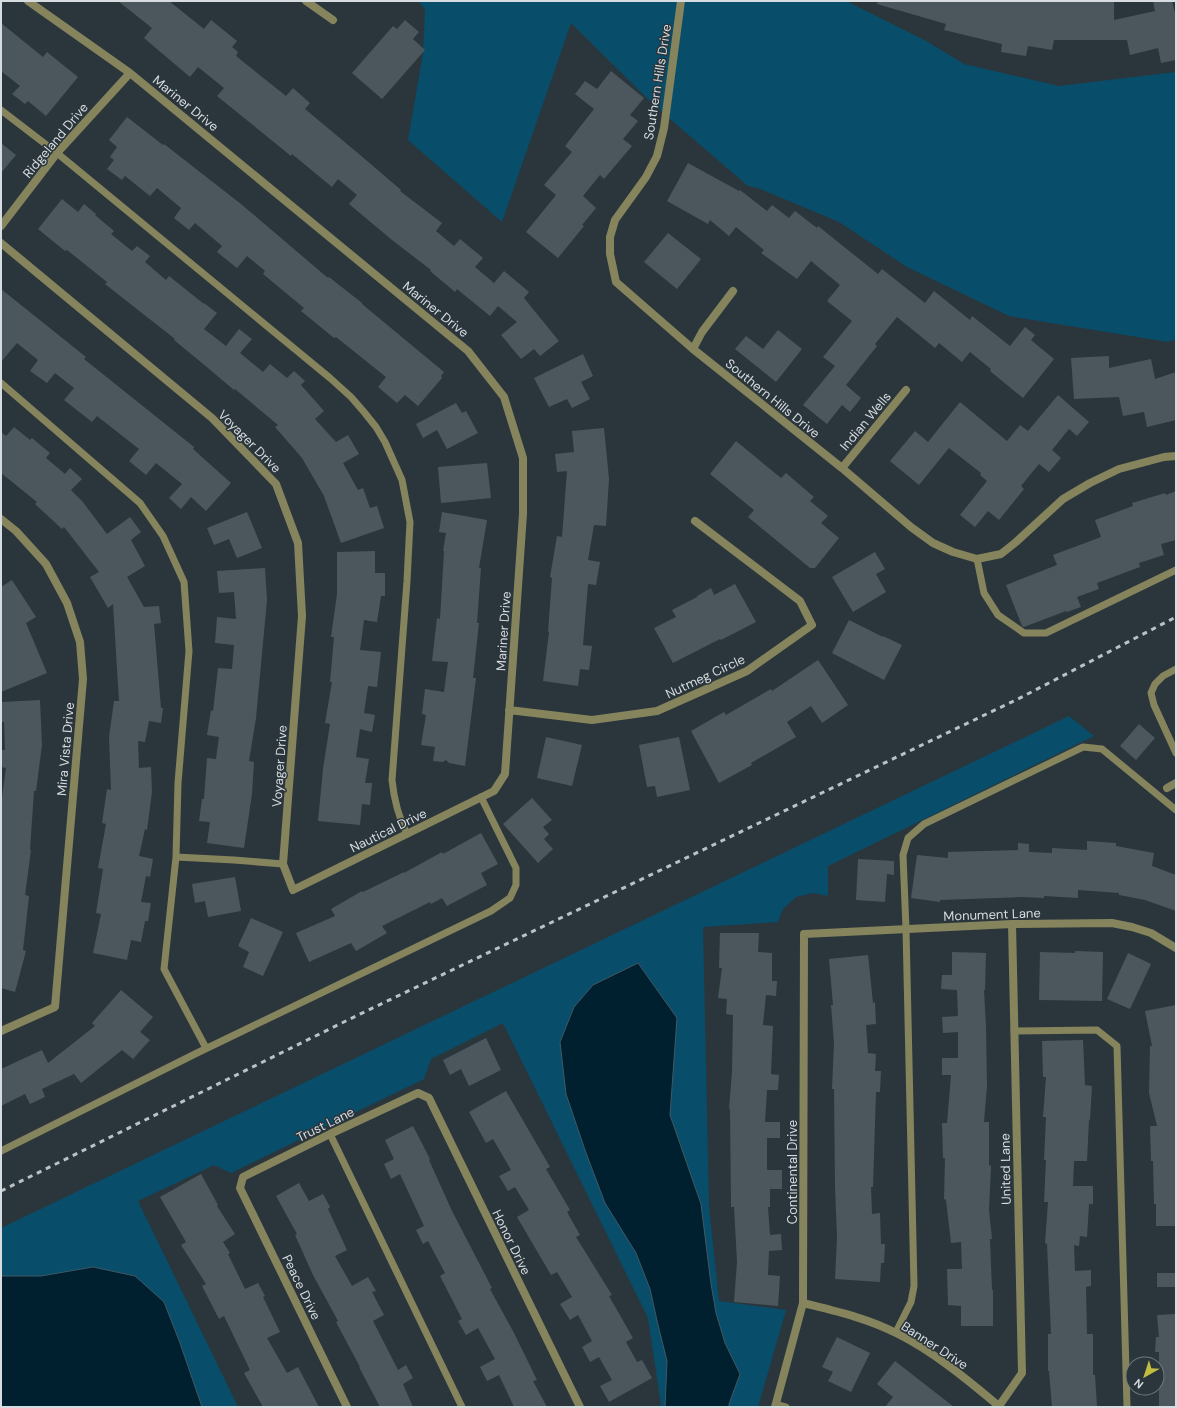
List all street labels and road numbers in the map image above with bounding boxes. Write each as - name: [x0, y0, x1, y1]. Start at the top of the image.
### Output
- street label: Southern Hills Drive: [640, 23, 675, 141]
- street label: Mariner Drive: [149, 72, 222, 135]
- street label: Ridgeland Drive: [19, 99, 92, 181]
- street label: Mariner Drive: [399, 278, 472, 341]
- street label: Southern Hills Drive: [722, 355, 823, 442]
- street label: Indian Wells: [836, 389, 895, 454]
- street label: Voyager Drive: [215, 406, 285, 476]
- street label: Mariner Drive: [492, 591, 515, 671]
- street label: Nutmeg Circle: [663, 651, 748, 702]
- street label: Mira Vista Drive: [53, 702, 78, 797]
- street label: Voyager Drive: [268, 724, 291, 808]
- street label: Nautical Drive: [347, 805, 429, 856]
- street label: Monument Lane: [943, 904, 1041, 925]
- street label: Trust Lane: [293, 1103, 357, 1146]
- street label: Continental Drive: [784, 1120, 801, 1224]
- street label: United Lane: [996, 1133, 1015, 1205]
- street label: Honor Drive: [488, 1207, 535, 1278]
- street label: Peace Drive: [278, 1252, 325, 1323]
- street label: Banner Drive: [898, 1318, 971, 1373]

